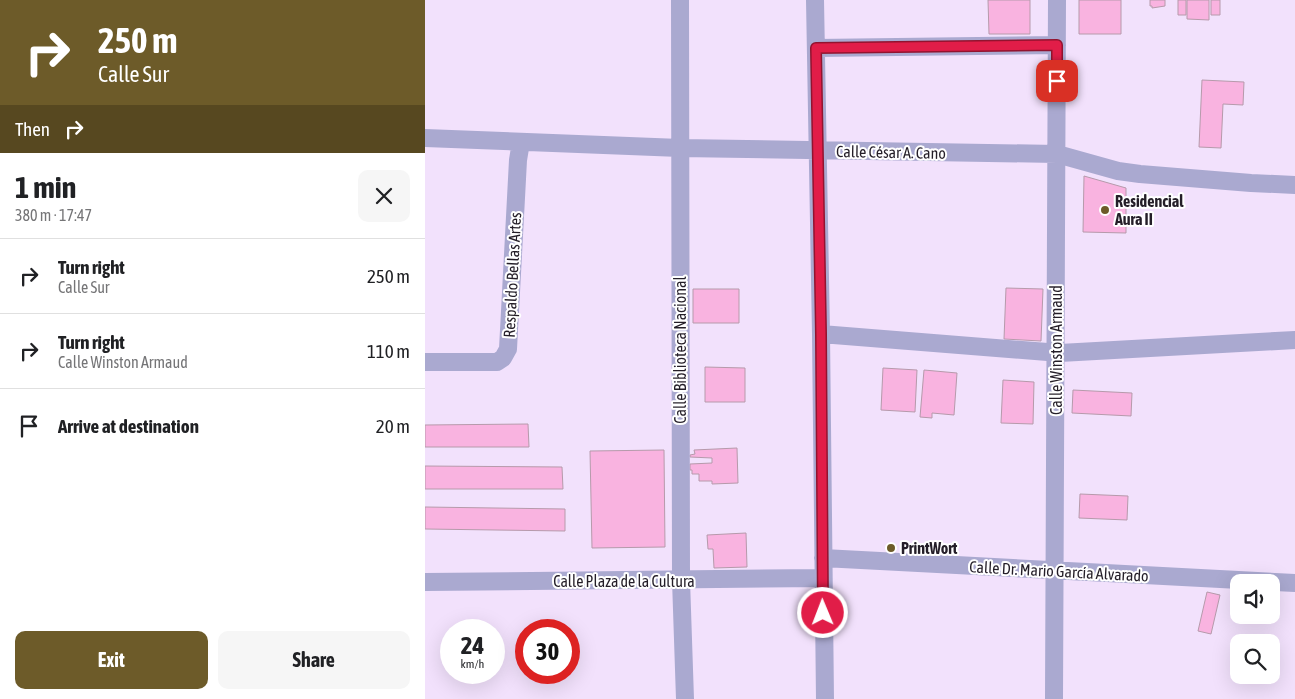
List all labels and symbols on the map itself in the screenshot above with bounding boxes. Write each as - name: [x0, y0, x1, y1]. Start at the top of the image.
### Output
- pin: [1036, 60, 1078, 102]
- street label: Calle César A. Cano: [836, 142, 946, 162]
- place label: Residencial Aura II: [1114, 192, 1184, 228]
- marker: Residencial Aura II: [1099, 204, 1111, 216]
- street label: Respaldo Bellas Artes: [500, 211, 525, 338]
- street label: Calle Biblioteca Nacional: [671, 276, 689, 424]
- street label: Calle Winston Armaud: [1047, 285, 1065, 415]
- place label: PrintWort: [901, 539, 958, 557]
- marker: PrintWort: [885, 542, 897, 554]
- street label: Calle Dr. Mario García Alvarado: [969, 557, 1149, 585]
- street label: Calle Plaza de la Cultura: [553, 572, 695, 590]
- position arrow: [796, 586, 848, 638]
- speed limit sign: 30: [515, 619, 580, 684]

